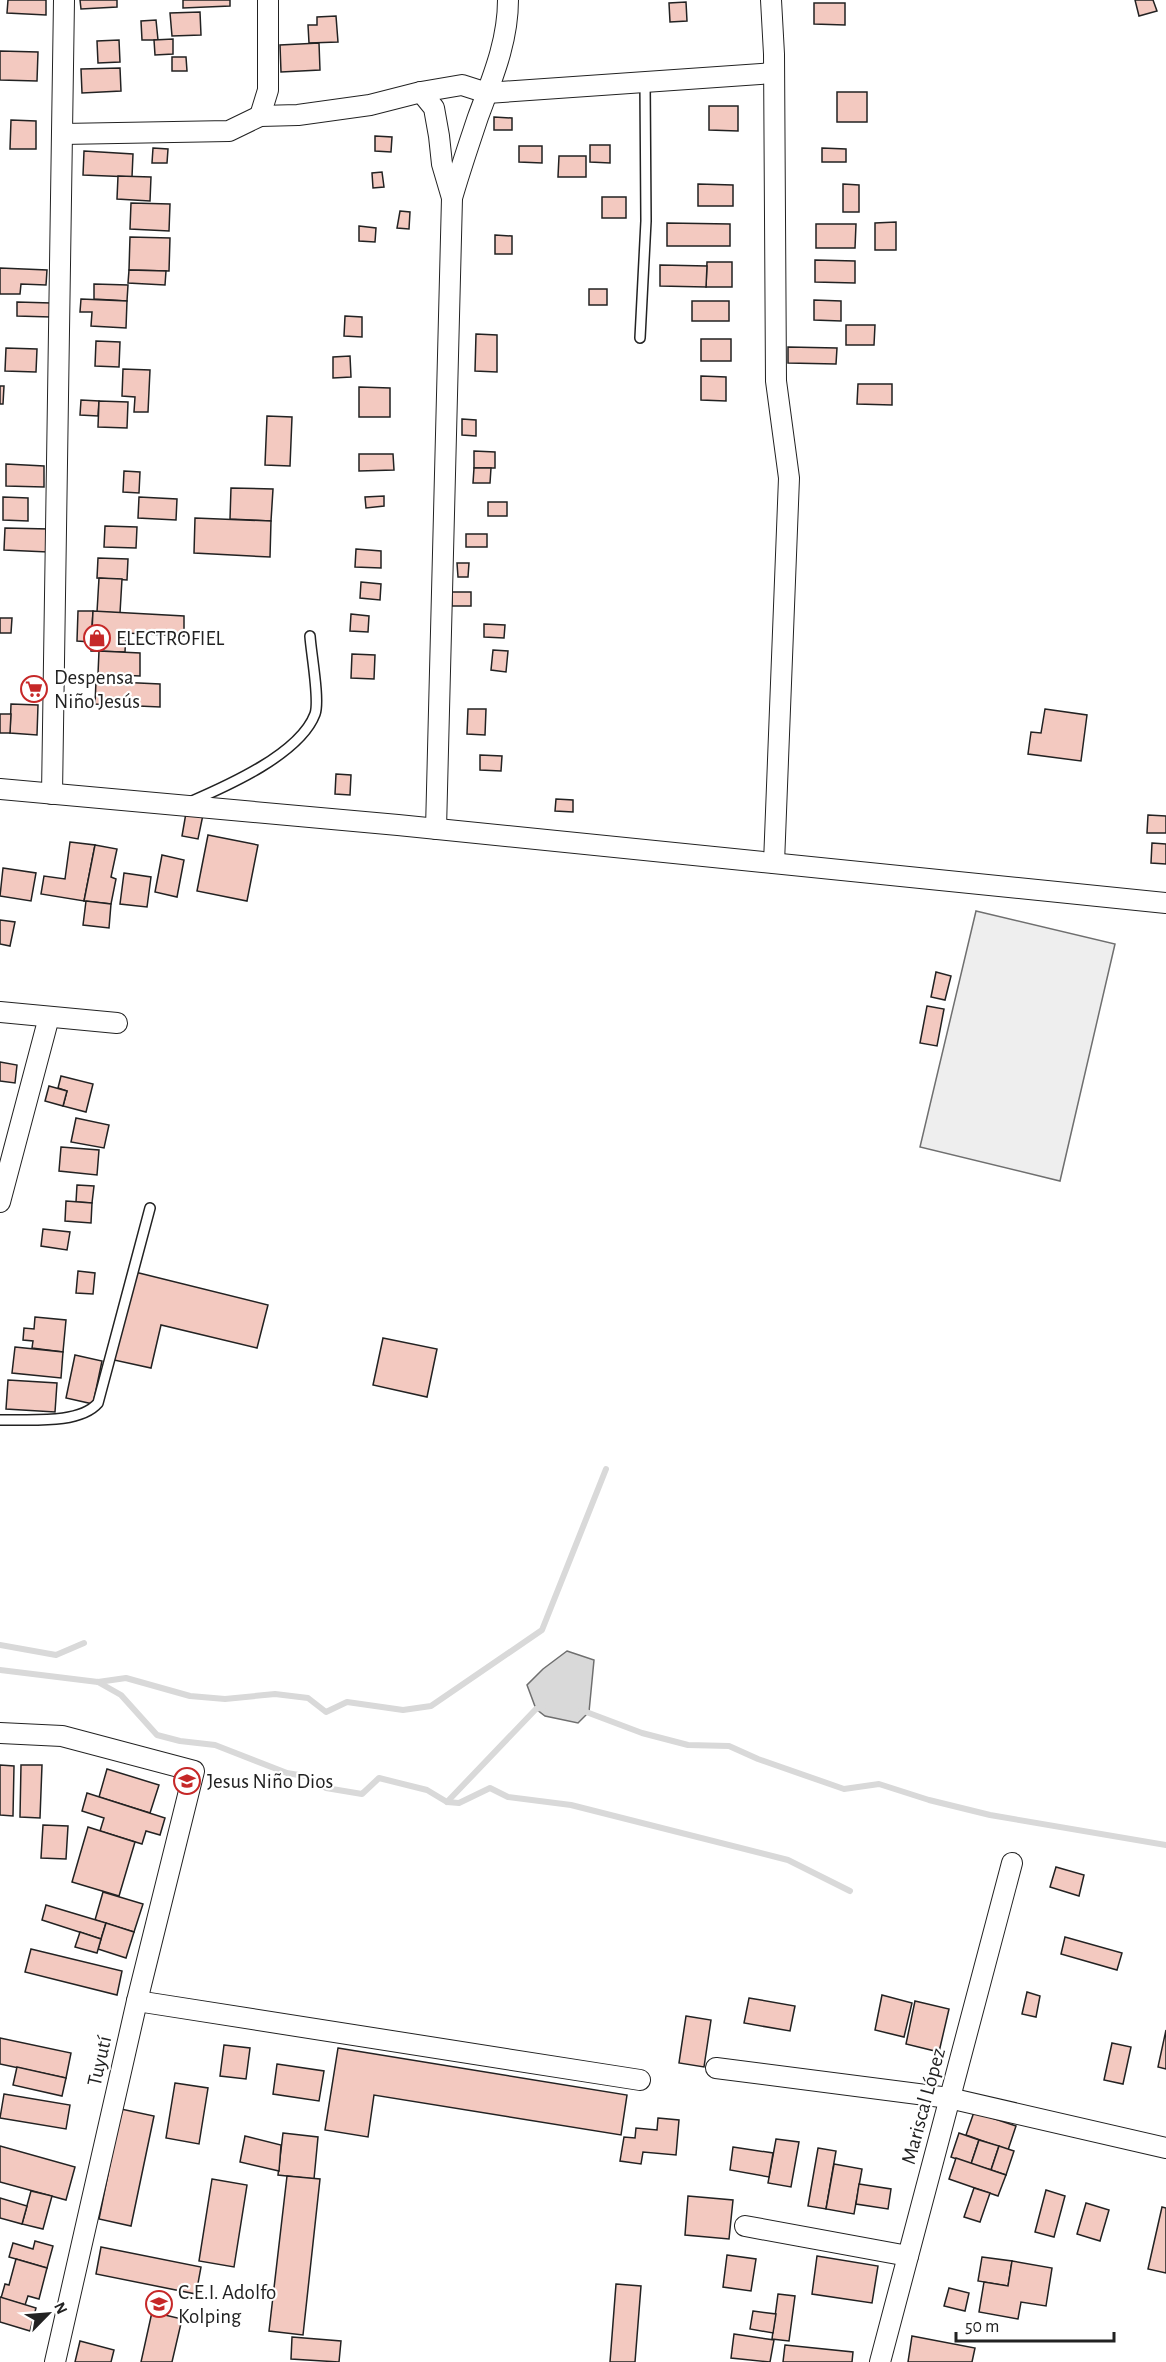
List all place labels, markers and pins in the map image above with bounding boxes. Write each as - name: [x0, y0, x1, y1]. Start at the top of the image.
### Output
- shop icon: ELECTROFIEL: [82, 623, 112, 653]
- place label: ELECTROFIEL: [116, 628, 224, 649]
- place label: Despensa Niño Jesús: [54, 667, 140, 712]
- supermarket icon: Despensa Niño Jesús: [19, 674, 49, 704]
- school or university icon: Jesus Niño Dios: [172, 1766, 202, 1796]
- place label: Jesus Niño Dios: [207, 1771, 333, 1792]
- place label: C.E.I. Adolfo Kolping: [178, 2282, 276, 2327]
- school or university icon: C.E.I. Adolfo Kolping: [144, 2289, 174, 2319]

